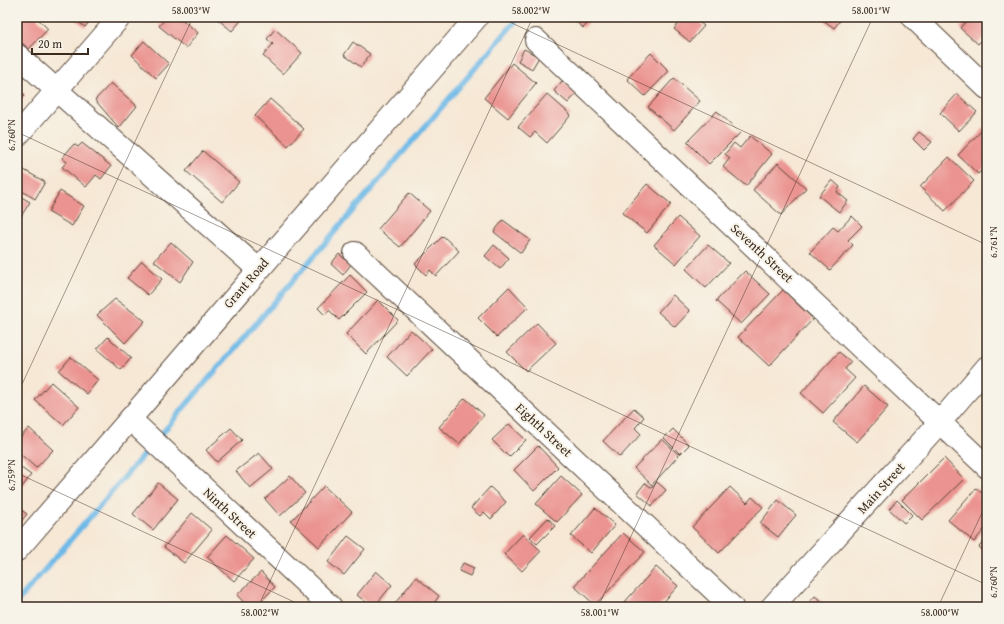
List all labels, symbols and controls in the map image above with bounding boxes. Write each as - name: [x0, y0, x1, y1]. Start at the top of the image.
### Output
- text: 58.003°W: [172, 3, 211, 18]
- text: 58.002°W: [512, 3, 551, 18]
- text: 58.001°W: [852, 3, 891, 18]
- scale bar: [32, 30, 88, 56]
- text: 20 m: [38, 35, 62, 52]
- text: 6.760°N: [4, 119, 19, 151]
- street label: Seventh Street: [726, 219, 798, 287]
- text: 6.761°N: [986, 226, 1001, 258]
- street label: Grant Road: [219, 254, 273, 312]
- street label: Eighth Street: [511, 399, 577, 462]
- street label: Main Street: [853, 458, 910, 518]
- text: 6.759°N: [4, 459, 19, 491]
- street label: Ninth Street: [199, 483, 261, 543]
- text: 6.760°N: [986, 566, 1001, 598]
- text: 58.002°W: [241, 605, 280, 620]
- text: 58.001°W: [581, 605, 620, 620]
- text: 58.000°W: [921, 605, 960, 620]

